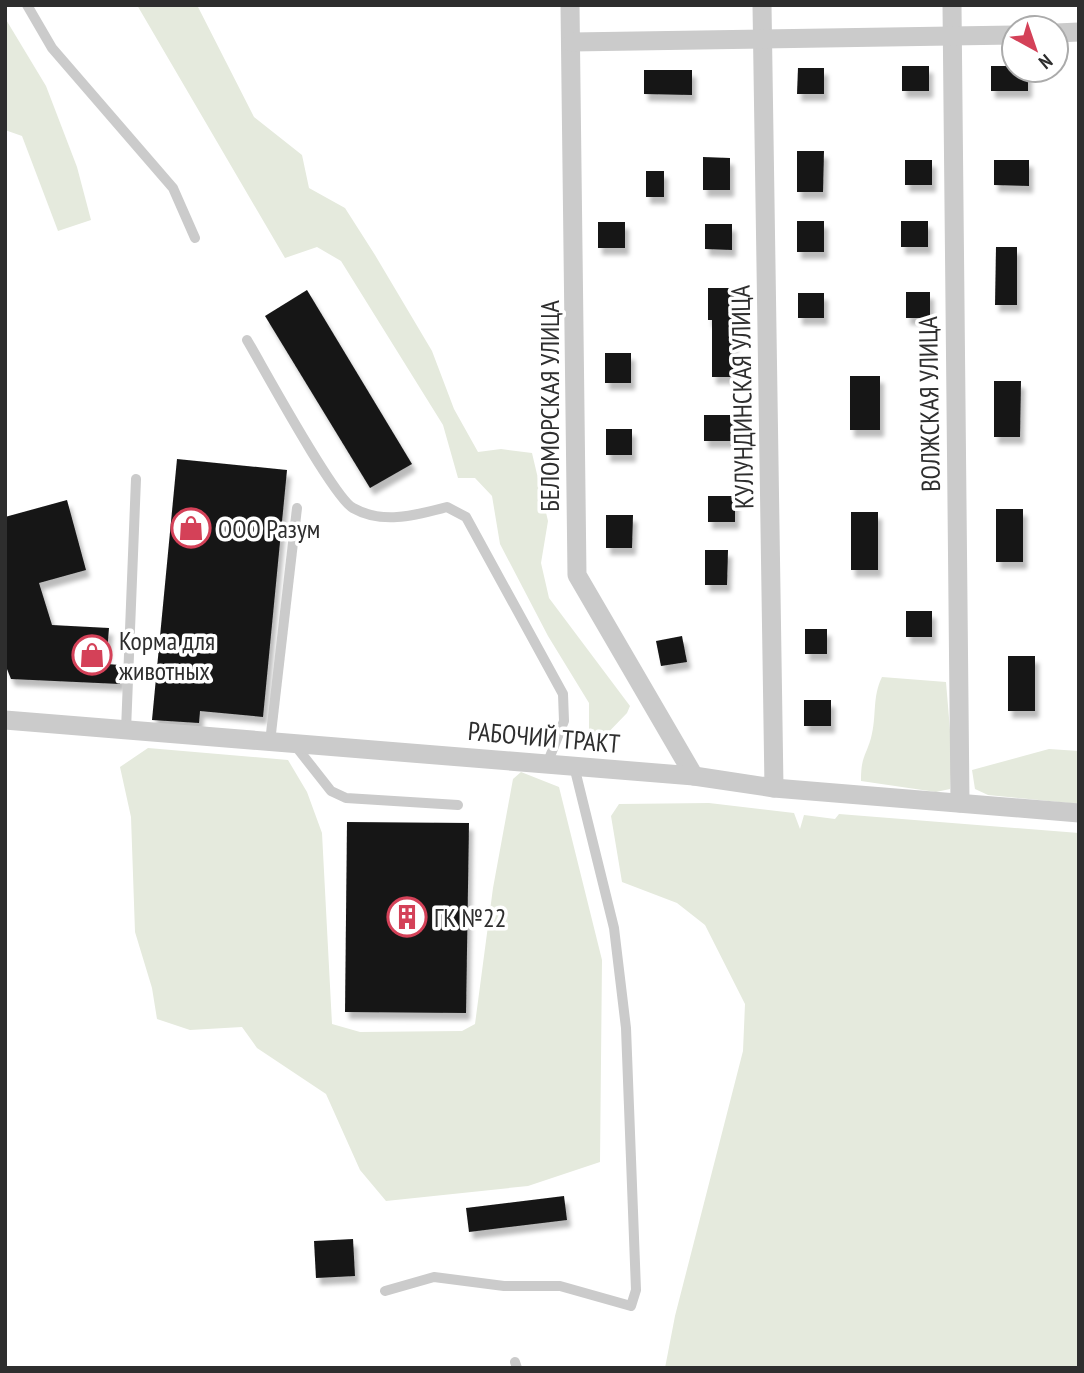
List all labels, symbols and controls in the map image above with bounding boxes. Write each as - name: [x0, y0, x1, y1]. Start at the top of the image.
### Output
- north arrow: [1000, 14, 1070, 84]
- text: N: [1034, 50, 1058, 75]
- street label: КУЛУНДИНСКАЯ УЛИЦА: [724, 284, 760, 509]
- street label: БЕЛОМОРСКАЯ УЛИЦА: [533, 300, 566, 512]
- street label: ВОЛЖСКАЯ УЛИЦА: [911, 315, 947, 492]
- shop icon: ООО Разум: [170, 507, 212, 549]
- place label: ООО Разум: [218, 512, 320, 545]
- place label: Корма для животных: [119, 624, 215, 687]
- shop icon: Корма для животных: [71, 634, 113, 676]
- street label: РАБОЧИЙ ТРАКТ: [467, 714, 622, 760]
- building icon: ГК №22: [386, 896, 428, 938]
- place label: ГК №22: [434, 901, 506, 934]

